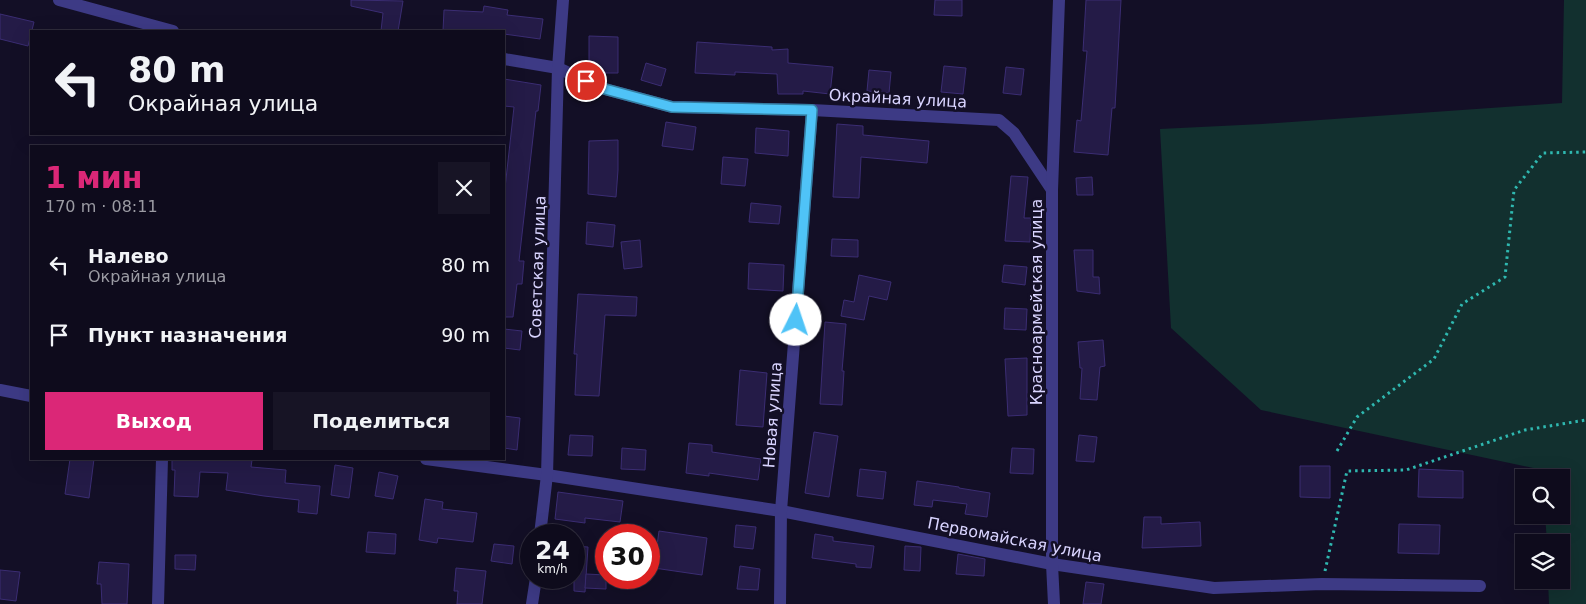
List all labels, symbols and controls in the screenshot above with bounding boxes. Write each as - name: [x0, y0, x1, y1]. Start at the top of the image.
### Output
- icon: left: [45, 50, 110, 115]
- text: 80 m: [128, 50, 225, 90]
- pin: [565, 60, 607, 102]
- icon: arrive: [572, 67, 600, 95]
- street label: Окрайная улица: [828, 85, 968, 112]
- text: Окрайная улица: [128, 91, 318, 116]
- text: 1 мин: [45, 160, 143, 195]
- button: close: [438, 162, 490, 214]
- street label: Советская улица: [526, 195, 549, 339]
- text: 170 m · 08:11: [45, 197, 158, 216]
- street label: Красноармейская улица: [1027, 199, 1046, 405]
- text: Налево: [88, 245, 169, 267]
- icon: left: [45, 251, 73, 279]
- text: 80 m: [441, 254, 490, 276]
- text: Окрайная улица: [88, 267, 226, 286]
- position arrow: [769, 293, 821, 345]
- icon: arrive: [45, 321, 73, 349]
- text: Пункт назначения: [88, 324, 287, 346]
- text: 90 m: [441, 324, 490, 346]
- street label: Новая улица: [759, 361, 786, 469]
- button: Выход: [45, 392, 263, 450]
- button: Поделиться: [273, 392, 490, 450]
- map controls: [1515, 469, 1570, 589]
- button: search: [1515, 469, 1570, 524]
- street label: Первомайская улица: [926, 513, 1104, 566]
- speed limit sign: 30: [595, 524, 660, 589]
- button: layers: [1515, 534, 1570, 589]
- text: 24: [535, 536, 570, 565]
- text: km/h: [537, 562, 568, 576]

